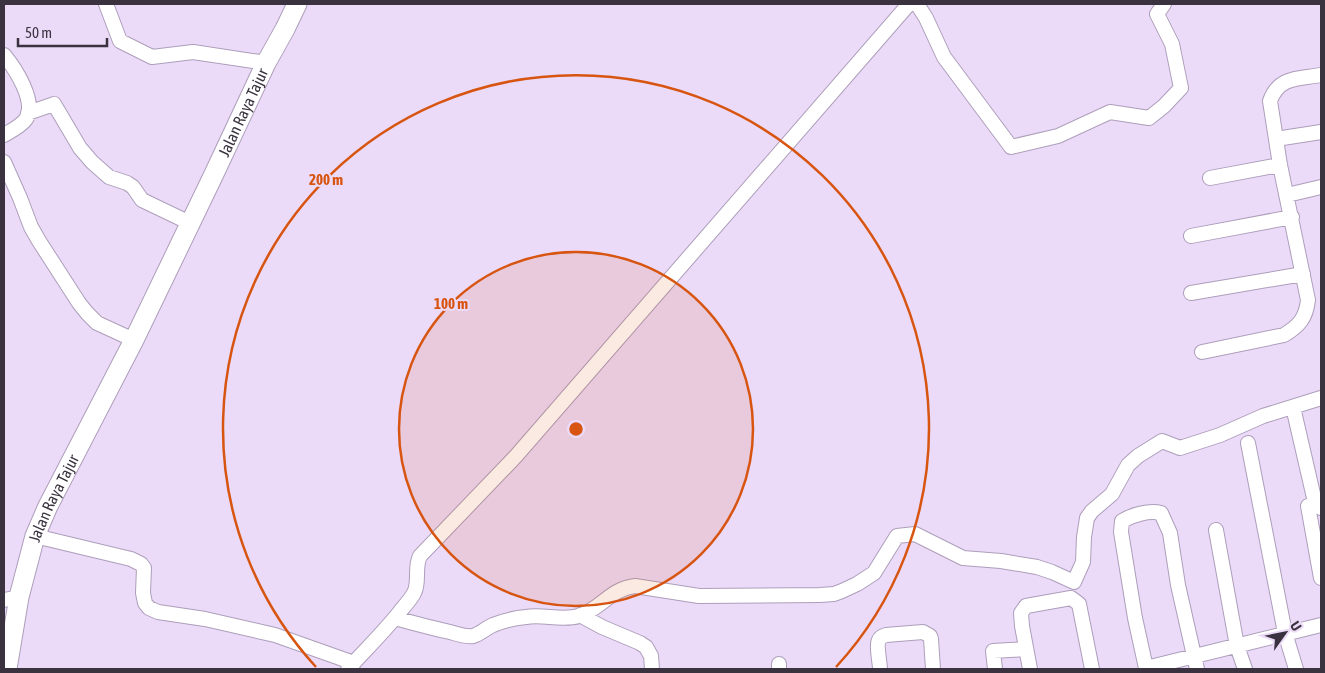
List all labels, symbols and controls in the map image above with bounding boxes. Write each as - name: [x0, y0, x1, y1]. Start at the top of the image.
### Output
- scale bar: [18, 15, 106, 47]
- text: 50 m: [25, 24, 52, 41]
- street label: Jalan Raya Tajur: [214, 65, 271, 159]
- text: 200 m: [309, 171, 343, 188]
- text: 100 m: [434, 295, 468, 312]
- centre of rings: [567, 420, 585, 438]
- street label: Jalan Raya Tajur: [25, 451, 82, 544]
- north arrow: [1260, 608, 1310, 658]
- text: U: [1287, 618, 1305, 634]

